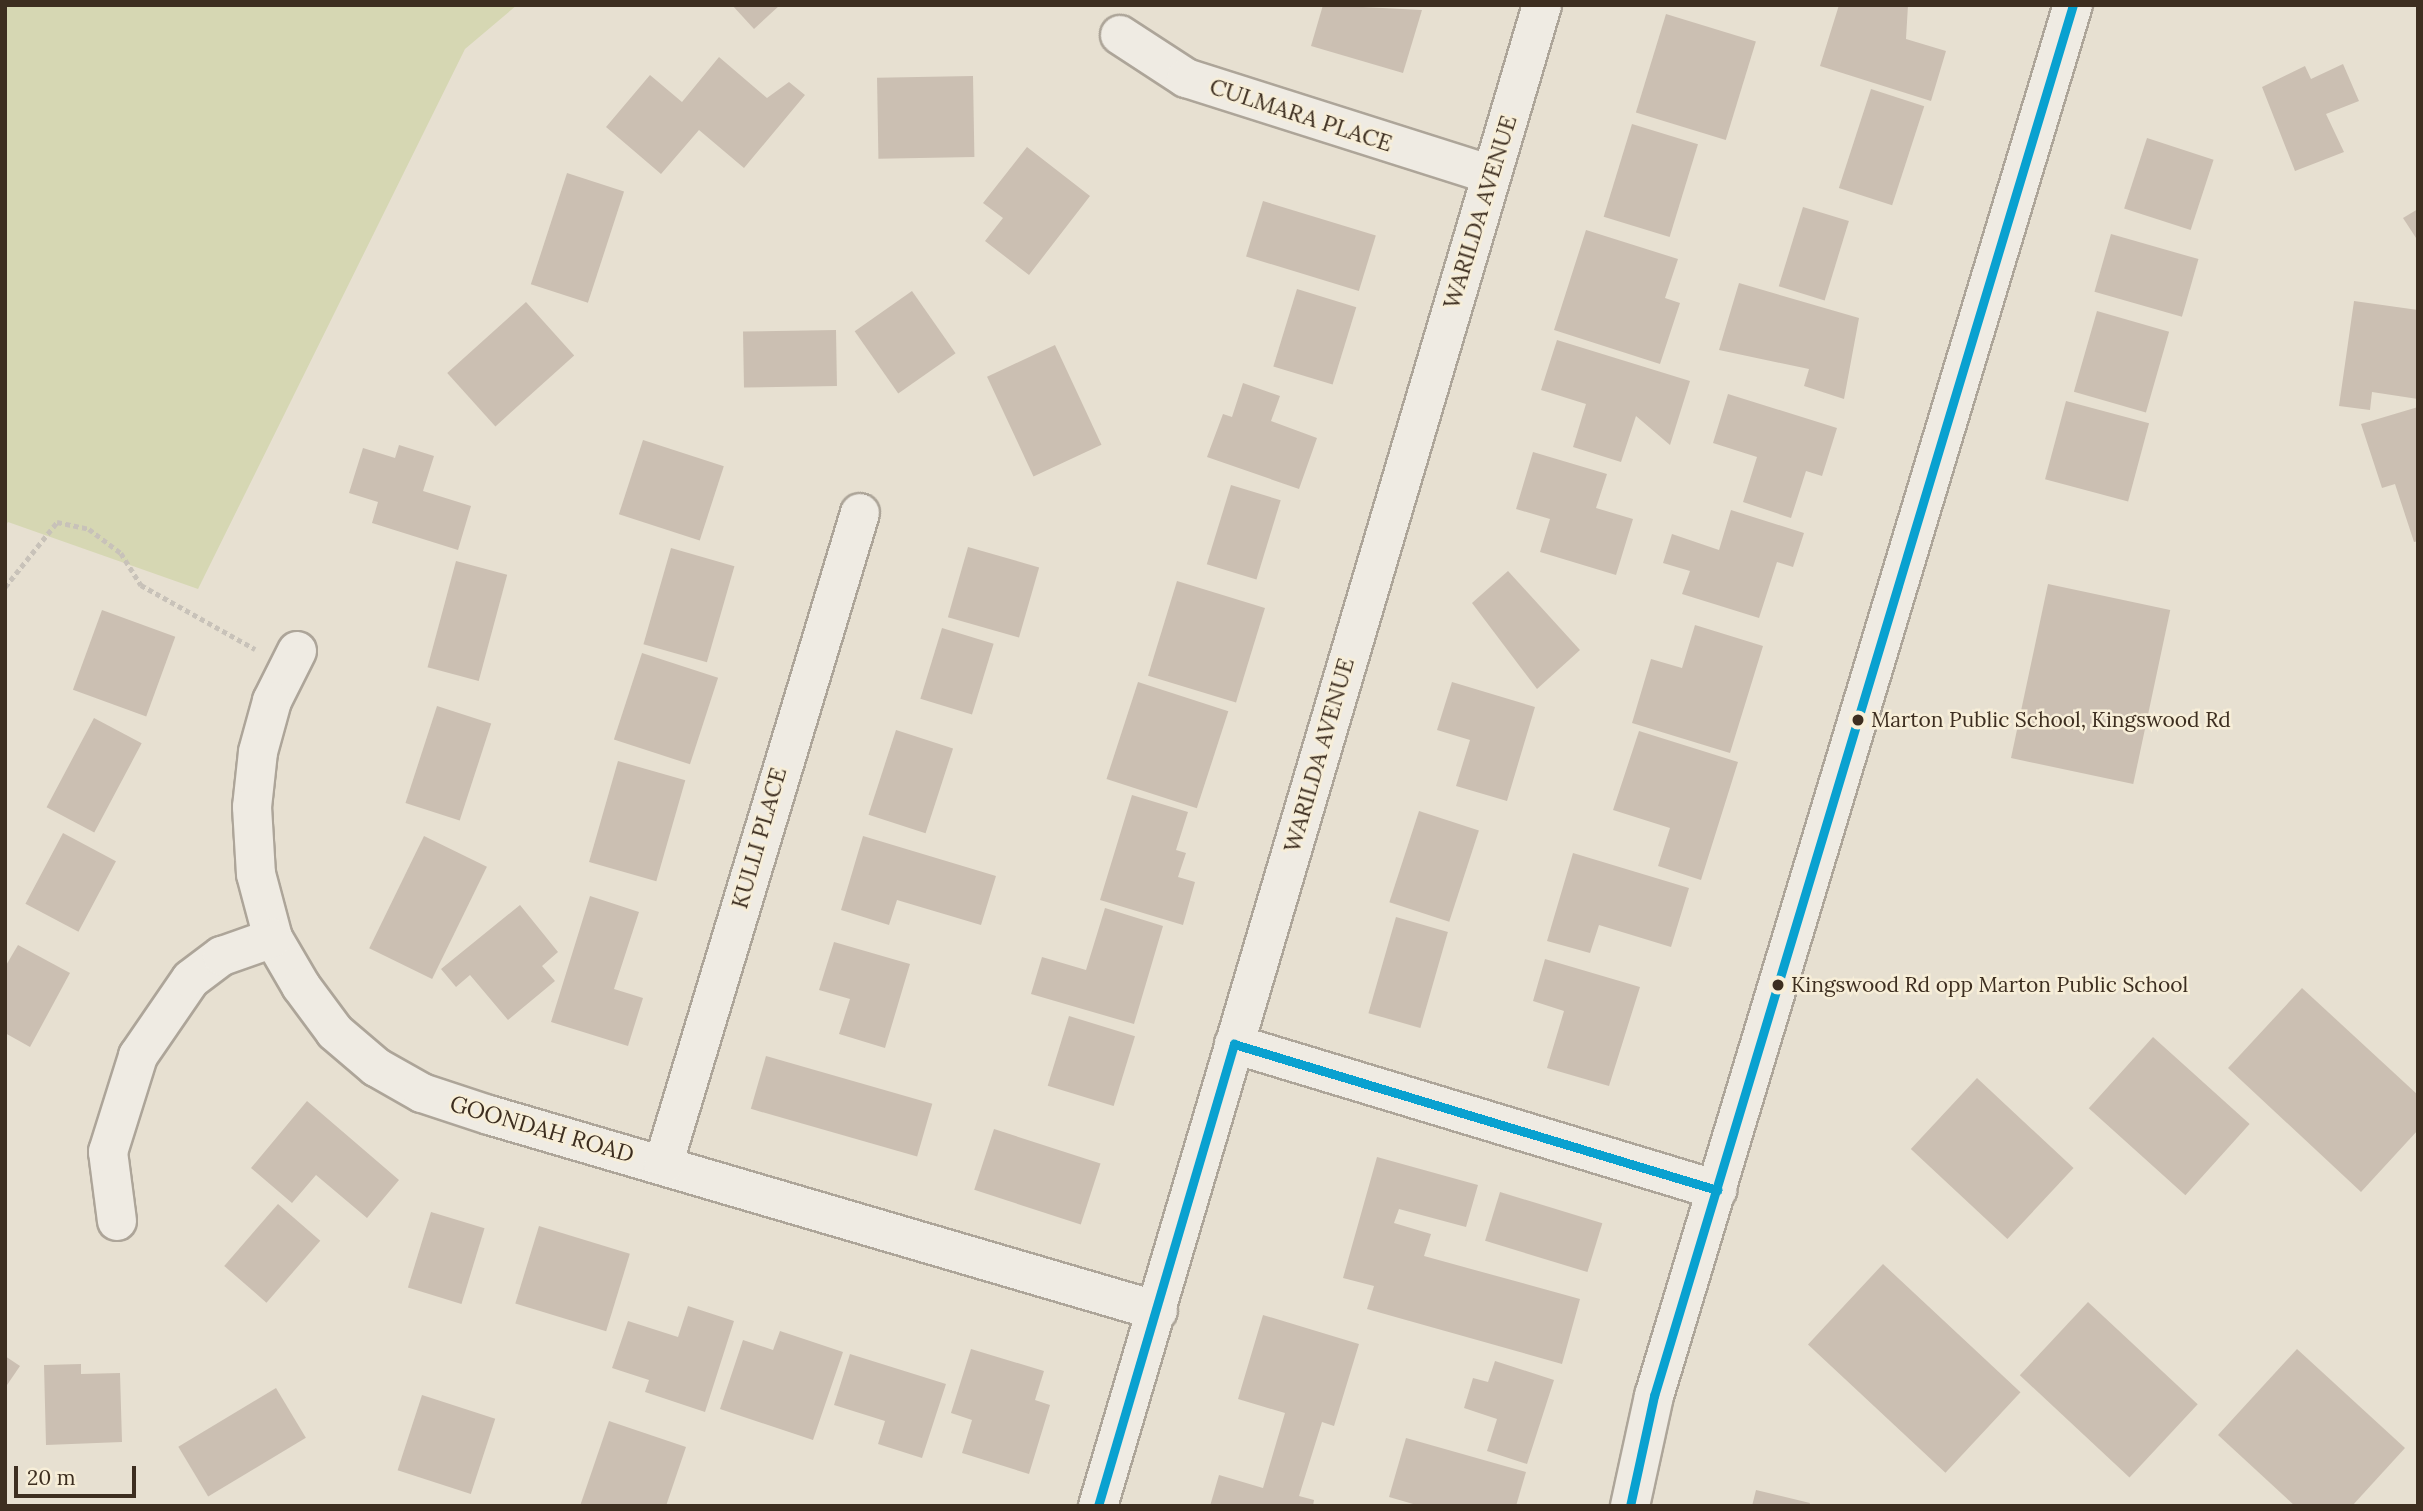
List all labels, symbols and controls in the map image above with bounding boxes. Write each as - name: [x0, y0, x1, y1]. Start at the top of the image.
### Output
- street label: CULMARA PLACE: [1206, 72, 1396, 158]
- street label: WARILDA AVENUE: [1437, 112, 1523, 312]
- street label: WARILDA AVENUE: [1278, 655, 1360, 855]
- place label: Marton Public School, Kingswood Rd: [1871, 707, 2231, 733]
- marker: Marton Public School, Kingswood Rd: [1851, 713, 1865, 727]
- street label: KULLI PLACE: [726, 764, 792, 912]
- place label: Kingswood Rd opp Marton Public School: [1791, 972, 2188, 998]
- marker: Kingswood Rd opp Marton Public School: [1771, 978, 1785, 992]
- street label: GOONDAH ROAD: [447, 1090, 637, 1168]
- scale bar: [18, 1452, 140, 1496]
- text: 20 m: [27, 1464, 76, 1491]

